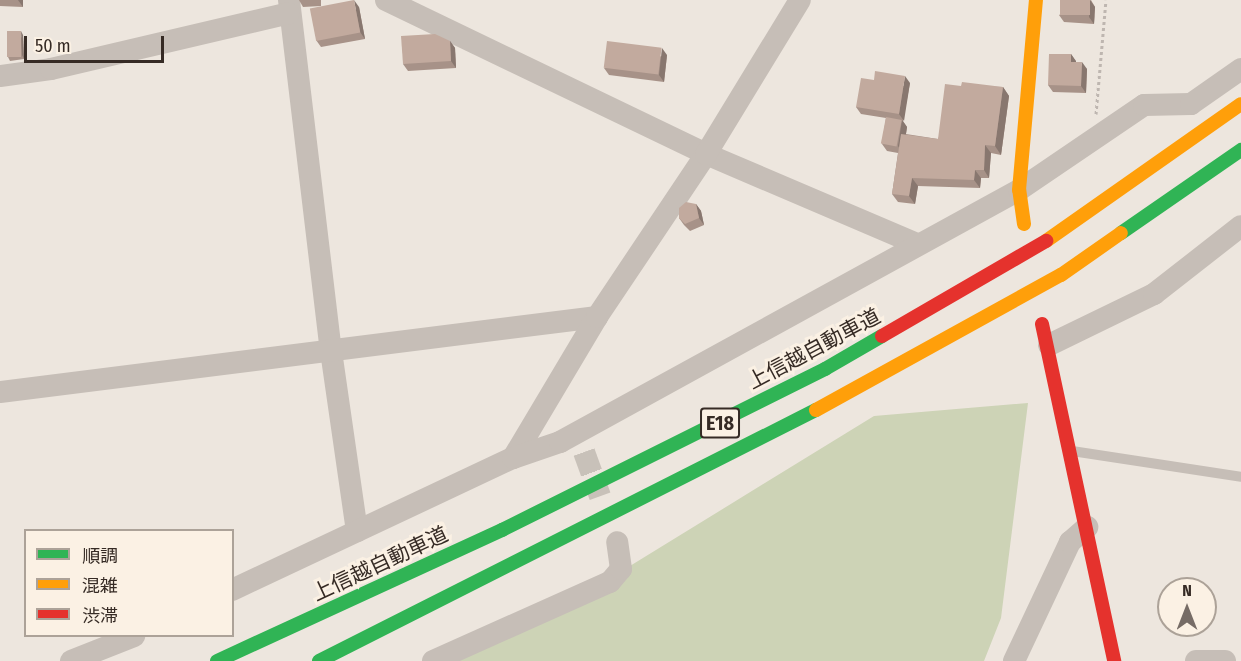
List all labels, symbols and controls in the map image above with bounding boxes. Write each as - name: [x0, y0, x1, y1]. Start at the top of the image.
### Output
- scale bar: [27, 24, 166, 62]
- text: 50 m: [35, 35, 71, 57]
- street label: 上信越自動車道: [743, 303, 885, 395]
- road number: E18: [699, 406, 741, 440]
- street label: 上信越自動車道: [308, 522, 452, 606]
- legend: [24, 529, 234, 637]
- text: 順調: [82, 545, 118, 567]
- text: 混雑: [82, 575, 118, 597]
- north arrow: [1157, 577, 1217, 637]
- text: N: [1182, 581, 1192, 600]
- text: 渋滞: [82, 605, 118, 627]

